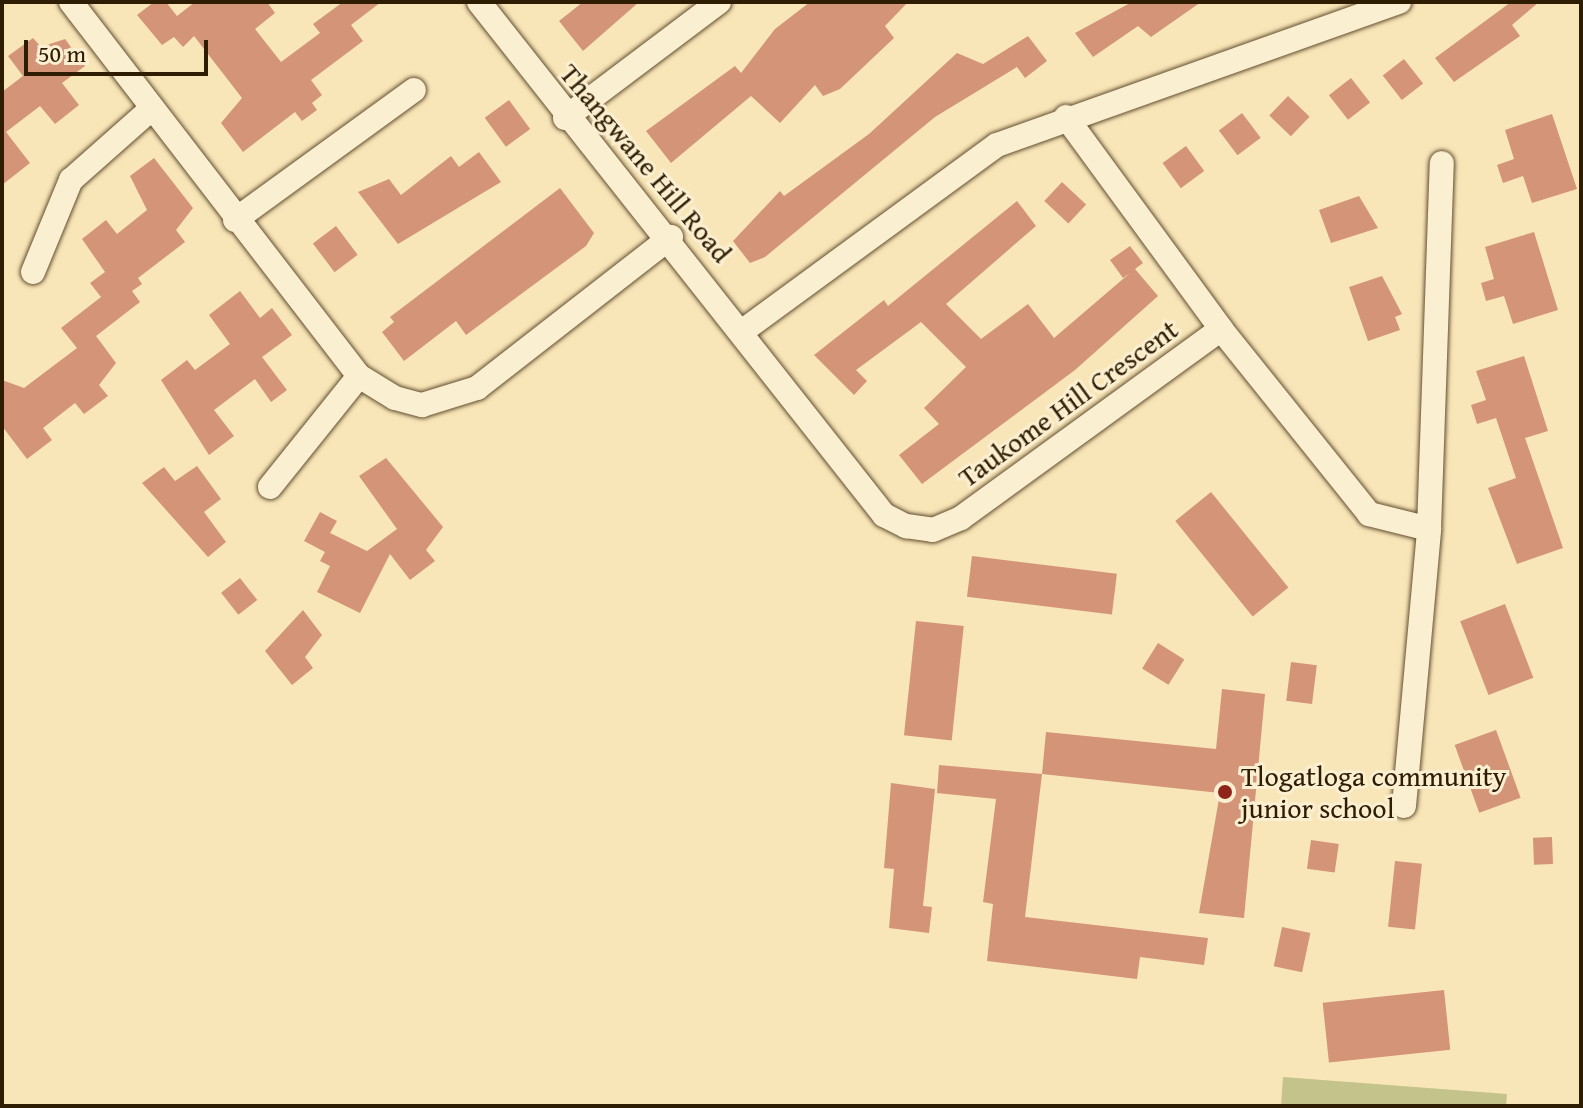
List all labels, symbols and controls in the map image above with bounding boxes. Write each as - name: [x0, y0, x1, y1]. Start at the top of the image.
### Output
- scale bar: [28, 24, 212, 74]
- text: 50 m: [38, 36, 86, 71]
- street label: Thangwane Hill Road: [553, 57, 739, 269]
- street label: Taukome Hill Crescent: [952, 312, 1184, 494]
- place label: Tlogatloga community junior school: [1241, 759, 1506, 825]
- marker: Tlogatloga community junior school: [1216, 783, 1234, 801]

